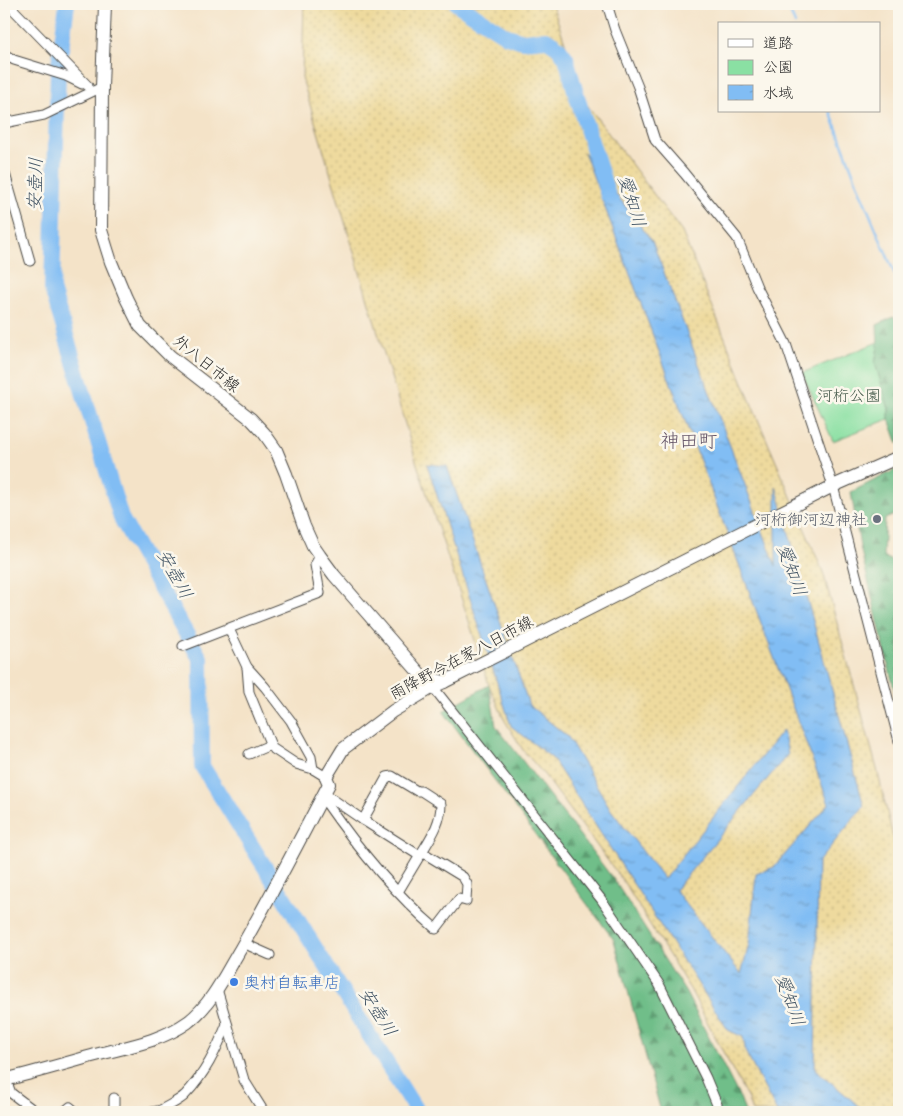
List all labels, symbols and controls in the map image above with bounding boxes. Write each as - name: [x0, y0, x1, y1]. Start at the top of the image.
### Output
- legend: [718, 22, 880, 112]
- text: 道路: [763, 34, 793, 52]
- text: 公園: [763, 58, 793, 76]
- text: 水域: [763, 84, 793, 102]
- water label: 安壺川: [24, 157, 47, 211]
- water label: 愛知川: [614, 172, 649, 230]
- street label: 外八日市線: [170, 332, 243, 396]
- park label: 河桁公園: [817, 387, 881, 405]
- district label: 神田町: [660, 430, 718, 452]
- place label: 河桁御河辺神社: [755, 511, 867, 529]
- marker: 河桁御河辺神社: [871, 513, 883, 525]
- water label: 愛知川: [772, 541, 811, 599]
- water label: 安壺川: [152, 546, 197, 603]
- street label: 雨降野今在家八日市線: [387, 612, 536, 703]
- water label: 愛知川: [770, 971, 809, 1029]
- place label: 奥村自転車店: [244, 974, 340, 992]
- marker: 奥村自転車店: [228, 976, 240, 988]
- water label: 安壺川: [354, 984, 401, 1041]

